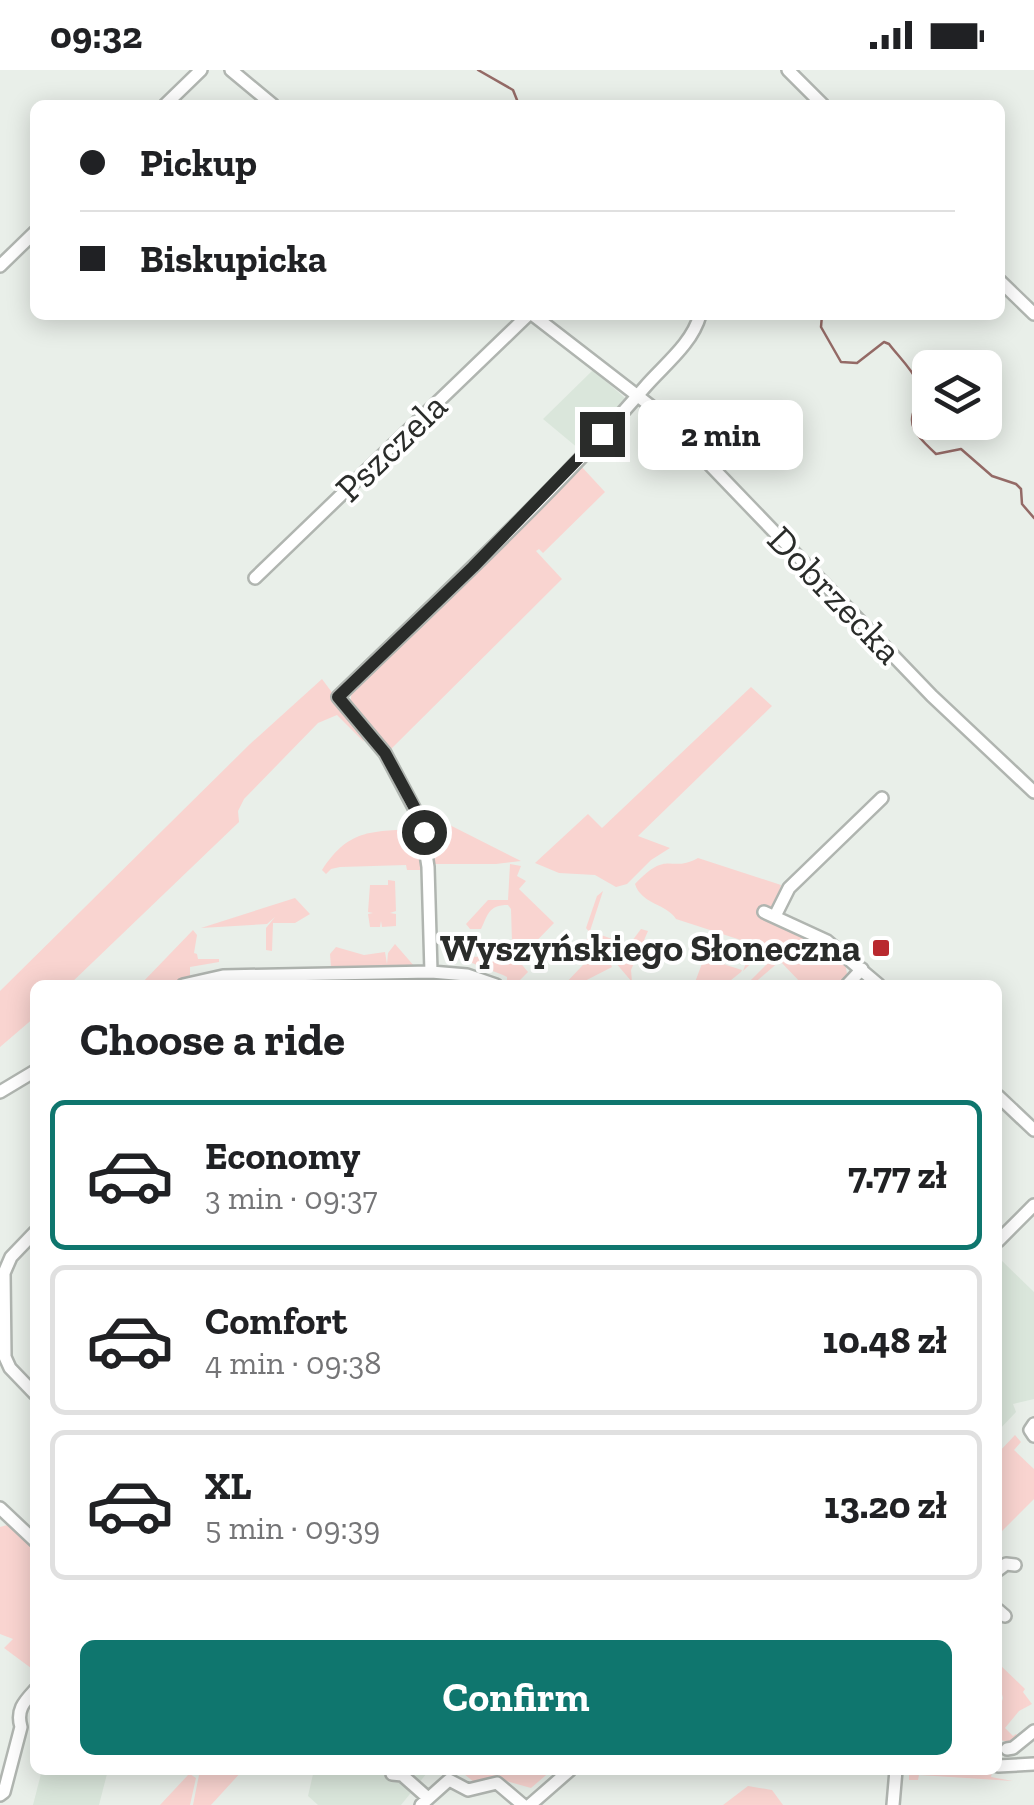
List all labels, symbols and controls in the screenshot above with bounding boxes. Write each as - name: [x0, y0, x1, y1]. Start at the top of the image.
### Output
- text: 09:32: [50, 12, 142, 58]
- text: Pickup: [140, 140, 257, 186]
- text: Biskupicka: [140, 236, 327, 282]
- map controls: [912, 350, 1002, 440]
- button: layers: [912, 350, 1002, 440]
- street label: Pszczela: [326, 383, 456, 511]
- callout: 2 min: [637, 399, 802, 469]
- route end: [580, 412, 625, 457]
- text: 2 min: [681, 416, 760, 454]
- street label: Dobrzecka: [758, 517, 912, 673]
- route start: [402, 810, 447, 855]
- place label: Wyszyńskiego Słoneczna: [440, 925, 861, 971]
- marker: Wyszyńskiego Słoneczna: [870, 937, 892, 959]
- text: Choose a ride: [80, 1013, 345, 1067]
- icon: car: [85, 1130, 175, 1220]
- text: Economy: [205, 1133, 360, 1179]
- text: 7.77 zł: [848, 1152, 947, 1198]
- text: 3 min · 09:37: [205, 1179, 378, 1217]
- icon: car: [85, 1295, 175, 1385]
- text: Comfort: [205, 1298, 347, 1344]
- text: 10.48 zł: [823, 1317, 947, 1363]
- text: 4 min · 09:38: [205, 1344, 381, 1382]
- icon: car: [85, 1460, 175, 1550]
- text: XL: [205, 1463, 252, 1509]
- text: 13.20 zł: [824, 1482, 947, 1528]
- text: 5 min · 09:39: [205, 1509, 380, 1547]
- button: Confirm: [80, 1640, 952, 1755]

